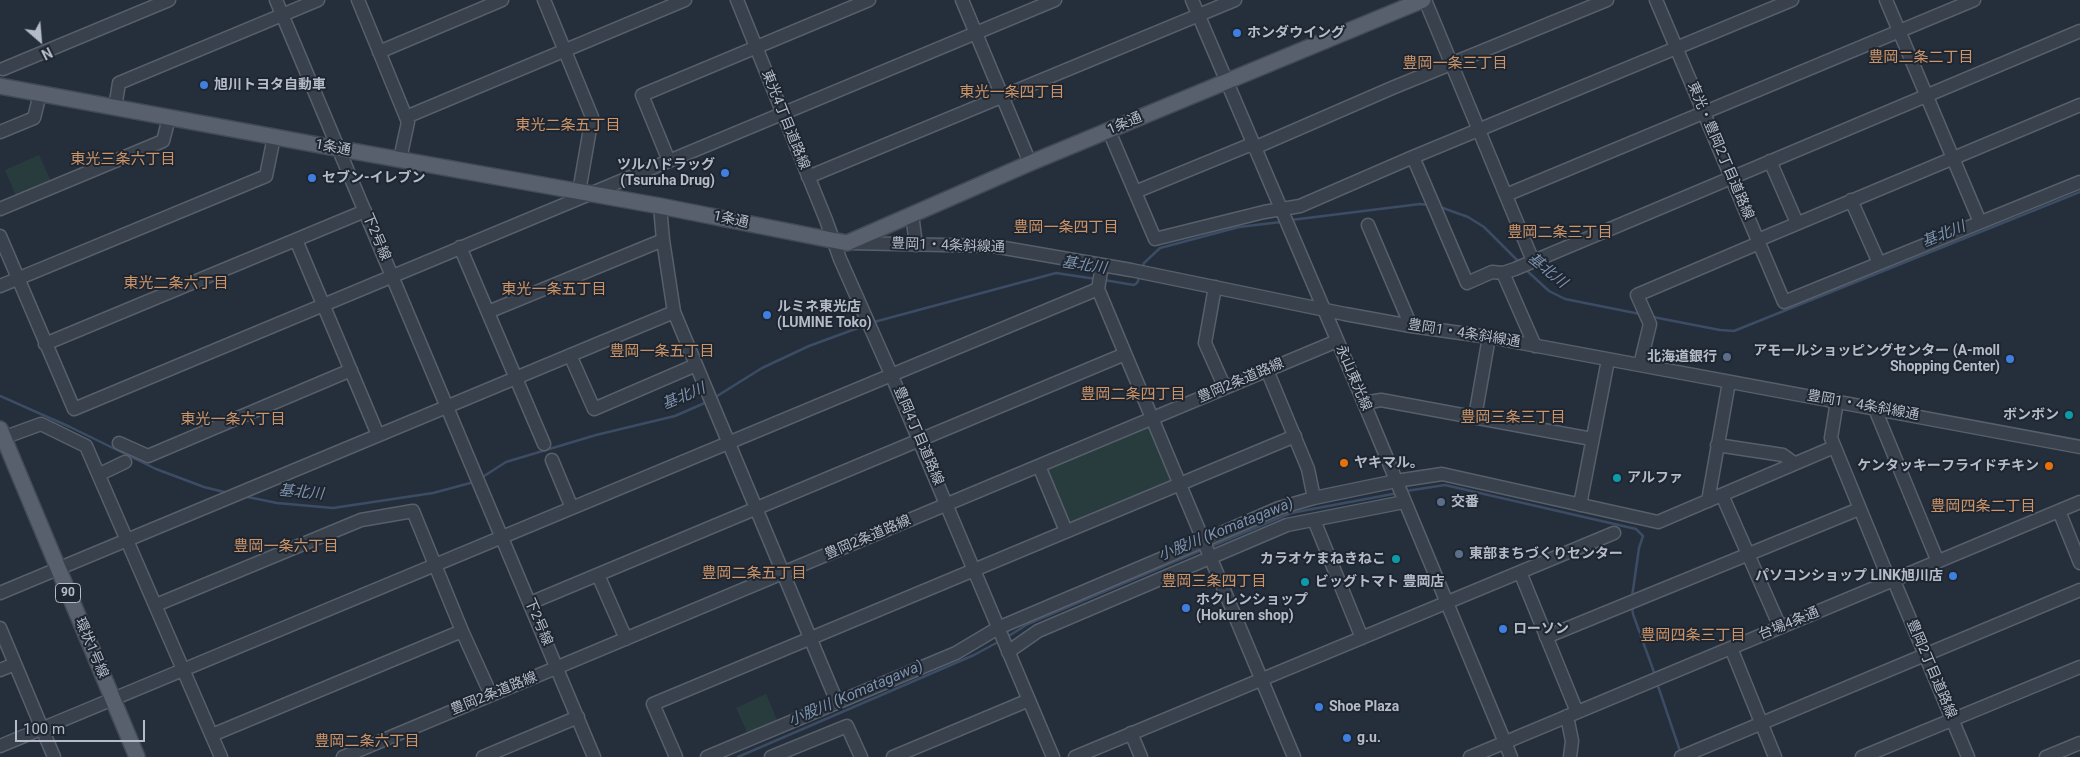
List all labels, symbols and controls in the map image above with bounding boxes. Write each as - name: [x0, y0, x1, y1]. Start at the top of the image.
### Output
- north arrow: [15, 15, 65, 65]
- place label: ホンダウイング: [1247, 25, 1345, 41]
- marker: ホンダウイング: [1231, 27, 1243, 39]
- text: N: [39, 44, 55, 63]
- district label: 豊岡二条二丁目: [1869, 49, 1973, 67]
- district label: 豊岡一条三丁目: [1403, 55, 1507, 73]
- street label: 東光4丁目道路線: [757, 68, 813, 172]
- place label: 旭川トヨタ自動車: [214, 77, 326, 93]
- marker: 旭川トヨタ自動車: [198, 79, 210, 91]
- street label: 東光・豊岡2丁目道路線: [1683, 80, 1757, 222]
- district label: 東光一条四丁目: [960, 84, 1064, 102]
- street label: 1条通: [1105, 109, 1145, 139]
- district label: 東光二条五丁目: [516, 117, 620, 135]
- street label: 1条通: [314, 137, 352, 159]
- district label: 東光三条六丁目: [71, 151, 175, 169]
- place label: ツルハドラッグ (Tsuruha Drug): [617, 157, 715, 190]
- marker: ツルハドラッグ (Tsuruha Drug): [719, 167, 731, 179]
- place label: セブン-イレブン: [322, 170, 426, 186]
- marker: セブン-イレブン: [306, 172, 318, 184]
- street label: 1条通: [712, 208, 750, 232]
- street label: 下2号線: [359, 211, 393, 263]
- water label: 基北川: [1920, 218, 1968, 252]
- district label: 豊岡一条四丁目: [1014, 219, 1118, 237]
- district label: 豊岡二条三丁目: [1508, 224, 1612, 242]
- street label: 豊岡1・4条斜線通: [891, 236, 1005, 256]
- water label: 基北川: [1524, 250, 1570, 292]
- water label: 基北川: [1060, 254, 1108, 278]
- district label: 東光二条六丁目: [124, 275, 228, 293]
- district label: 東光一条五丁目: [502, 281, 606, 299]
- place label: ルミネ東光店 (LUMINE Toko): [777, 299, 872, 332]
- marker: ルミネ東光店 (LUMINE Toko): [761, 309, 773, 321]
- street label: 豊岡1・4条斜線通: [1407, 317, 1521, 351]
- district label: 豊岡一条五丁目: [610, 343, 714, 361]
- street label: 永山東光線: [1332, 343, 1374, 413]
- place label: アモールショッピングセンター (A-moll Shopping Center): [1753, 343, 2000, 376]
- place label: 北海道銀行: [1647, 349, 1717, 365]
- marker: 北海道銀行: [1721, 351, 1733, 363]
- marker: アモールショッピングセンター (A-moll Shopping Center): [2004, 353, 2016, 365]
- street label: 豊岡2条道路線: [1195, 355, 1287, 407]
- water label: 基北川: [660, 380, 708, 414]
- street label: 豊岡4丁目道路線: [890, 384, 946, 488]
- district label: 豊岡二条四丁目: [1081, 386, 1185, 404]
- street label: 豊岡1・4条斜線通: [1806, 388, 1920, 424]
- place label: ボンボン: [2003, 407, 2059, 423]
- district label: 豊岡三条三丁目: [1461, 409, 1565, 427]
- marker: ボンボン: [2063, 409, 2075, 421]
- district label: 東光一条六丁目: [181, 411, 285, 429]
- place label: ヤキマル。: [1354, 455, 1424, 471]
- marker: ヤキマル。: [1338, 457, 1350, 469]
- place label: ケンタッキーフライドチキン: [1857, 458, 2039, 474]
- marker: ケンタッキーフライドチキン: [2043, 460, 2055, 472]
- place label: アルファ: [1627, 470, 1683, 486]
- marker: アルファ: [1611, 472, 1623, 484]
- water label: 基北川: [278, 482, 324, 504]
- place label: 交番: [1451, 494, 1479, 510]
- water label: 小股川 (Komatagawa): [1156, 495, 1296, 565]
- marker: 交番: [1435, 496, 1447, 508]
- district label: 豊岡四条二丁目: [1931, 498, 2035, 516]
- street label: 豊岡2条道路線: [822, 512, 914, 564]
- district label: 豊岡一条六丁目: [234, 538, 338, 556]
- place label: 東部まちづくりセンター: [1469, 546, 1623, 562]
- marker: 東部まちづくりセンター: [1453, 548, 1465, 560]
- place label: カラオケまねきねこ: [1260, 551, 1386, 567]
- marker: カラオケまねきねこ: [1390, 553, 1402, 565]
- district label: 豊岡二条五丁目: [702, 565, 806, 583]
- place label: パソコンショップ LINK旭川店: [1755, 568, 1943, 584]
- marker: パソコンショップ LINK旭川店: [1947, 570, 1959, 582]
- district label: 豊岡三条四丁目: [1162, 573, 1266, 591]
- place label: ビッグトマト 豊岡店: [1315, 574, 1444, 590]
- marker: ビッグトマト 豊岡店: [1299, 576, 1311, 588]
- road number: 90: [56, 584, 80, 602]
- place label: ホクレンショップ (Hokuren shop): [1196, 592, 1308, 624]
- street label: 下2号線: [521, 596, 555, 648]
- marker: ホクレンショップ (Hokuren shop): [1180, 602, 1192, 614]
- street label: 台場4条通: [1756, 604, 1822, 644]
- street label: 環状1号線: [71, 615, 111, 681]
- street label: 豊岡2丁目道路線: [1903, 617, 1959, 721]
- place label: ローソン: [1513, 621, 1569, 637]
- marker: ローソン: [1497, 623, 1509, 635]
- district label: 豊岡四条三丁目: [1641, 627, 1745, 645]
- water label: 小股川 (Komatagawa): [786, 658, 926, 730]
- street label: 豊岡2条道路線: [448, 669, 540, 719]
- place label: Shoe Plaza: [1329, 699, 1399, 715]
- marker: Shoe Plaza: [1313, 701, 1325, 713]
- scale bar: [18, 710, 148, 742]
- text: 100 m: [23, 720, 65, 738]
- place label: g.u.: [1357, 730, 1381, 746]
- marker: g.u.: [1341, 732, 1353, 744]
- district label: 豊岡二条六丁目: [315, 733, 419, 751]

